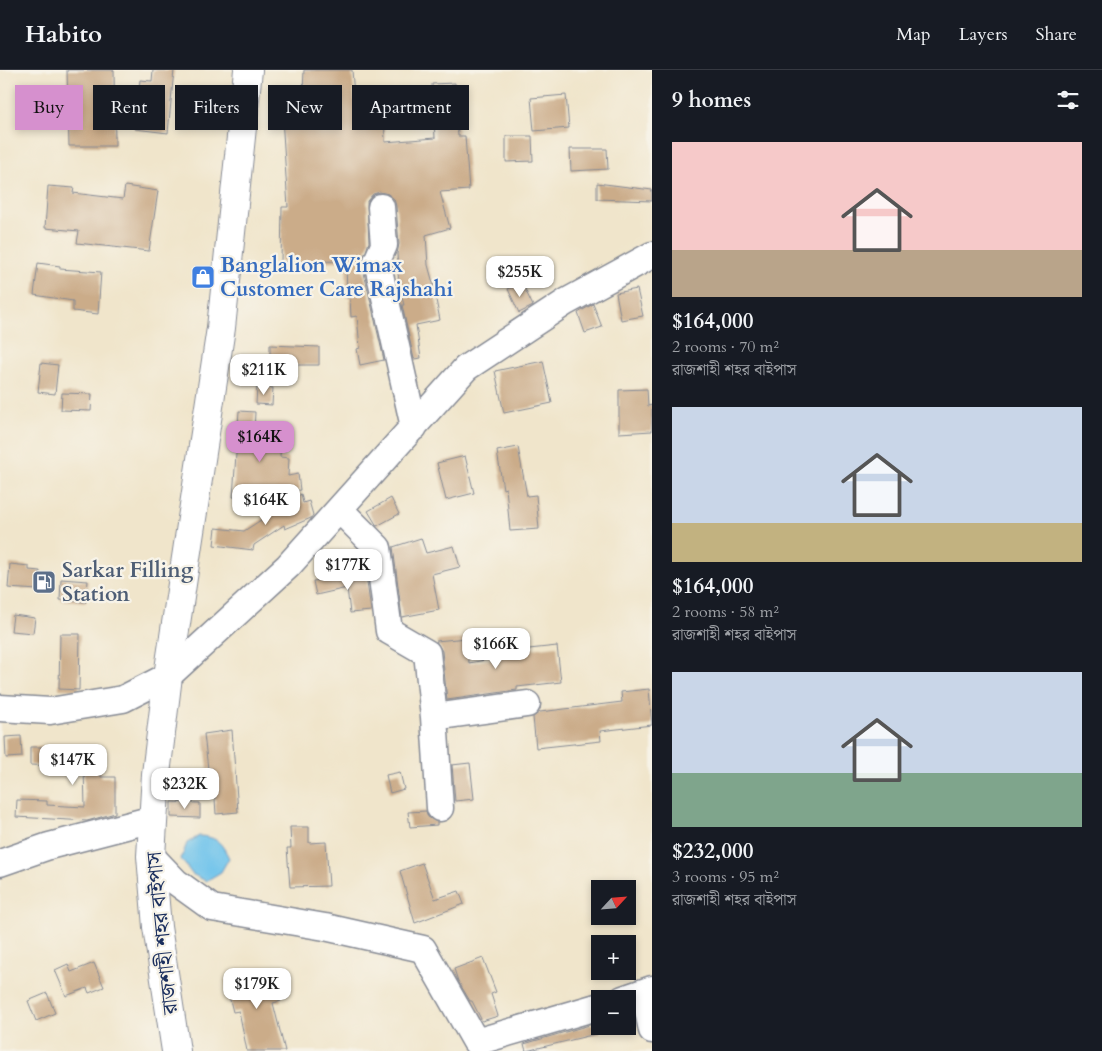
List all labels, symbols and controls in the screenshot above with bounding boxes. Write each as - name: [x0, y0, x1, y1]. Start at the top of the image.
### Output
- text: Habito: [25, 18, 102, 51]
- text: Map: [896, 22, 931, 47]
- text: Layers: [959, 22, 1008, 47]
- text: Share: [1036, 22, 1077, 47]
- chip: Buy: [15, 85, 83, 130]
- chip: Rent: [93, 85, 165, 130]
- chip: Filters: [175, 85, 258, 130]
- chip: New: [268, 85, 342, 130]
- chip: Apartment: [352, 85, 469, 130]
- text: 9 homes: [672, 86, 751, 115]
- icon: filters: [1054, 86, 1082, 114]
- icon: home: [832, 175, 922, 265]
- place label: Banglalion Wimax Customer Care Rajshahi: [220, 251, 454, 304]
- pin: $255K: [485, 256, 555, 298]
- text: $255K: [497, 261, 543, 283]
- shop icon: Banglalion Wimax Customer Care Rajshahi: [190, 264, 216, 290]
- text: $164,000: [672, 307, 753, 336]
- text: 2 rooms · 70 m²: [672, 336, 779, 358]
- pin: $211K: [229, 354, 299, 396]
- text: $211K: [241, 359, 287, 381]
- text: রাজশাহী শহর বাইপাস: [672, 359, 796, 381]
- pin: $164K: [225, 420, 295, 463]
- text: $164K: [237, 426, 283, 448]
- icon: home: [832, 440, 922, 530]
- pin: $164K: [231, 484, 301, 526]
- text: $164K: [243, 489, 289, 511]
- pin: $177K: [313, 548, 383, 591]
- text: $177K: [325, 554, 371, 576]
- place label: Sarkar Filling Station: [62, 556, 194, 609]
- fuel station icon: Sarkar Filling Station: [31, 569, 57, 595]
- text: $164,000: [672, 572, 753, 601]
- text: 2 rooms · 58 m²: [672, 601, 779, 623]
- text: রাজশাহী শহর বাইপাস: [672, 624, 796, 646]
- pin: $166K: [461, 628, 531, 670]
- text: $166K: [473, 633, 519, 655]
- icon: home: [832, 705, 922, 795]
- pin: $147K: [38, 744, 108, 786]
- text: $147K: [50, 749, 96, 771]
- pin: $232K: [150, 768, 220, 810]
- text: $232K: [162, 773, 208, 795]
- text: $232,000: [672, 837, 753, 866]
- street label: রাজশাহী শহর বাইপাস: [139, 849, 186, 1017]
- text: 3 rooms · 95 m²: [672, 866, 779, 888]
- north arrow: [591, 880, 636, 925]
- map controls: [591, 880, 636, 1035]
- text: রাজশাহী শহর বাইপাস: [672, 889, 796, 911]
- button: +: [591, 935, 636, 980]
- pin: $179K: [222, 968, 292, 1010]
- text: $179K: [234, 973, 280, 995]
- button: −: [591, 990, 636, 1035]

